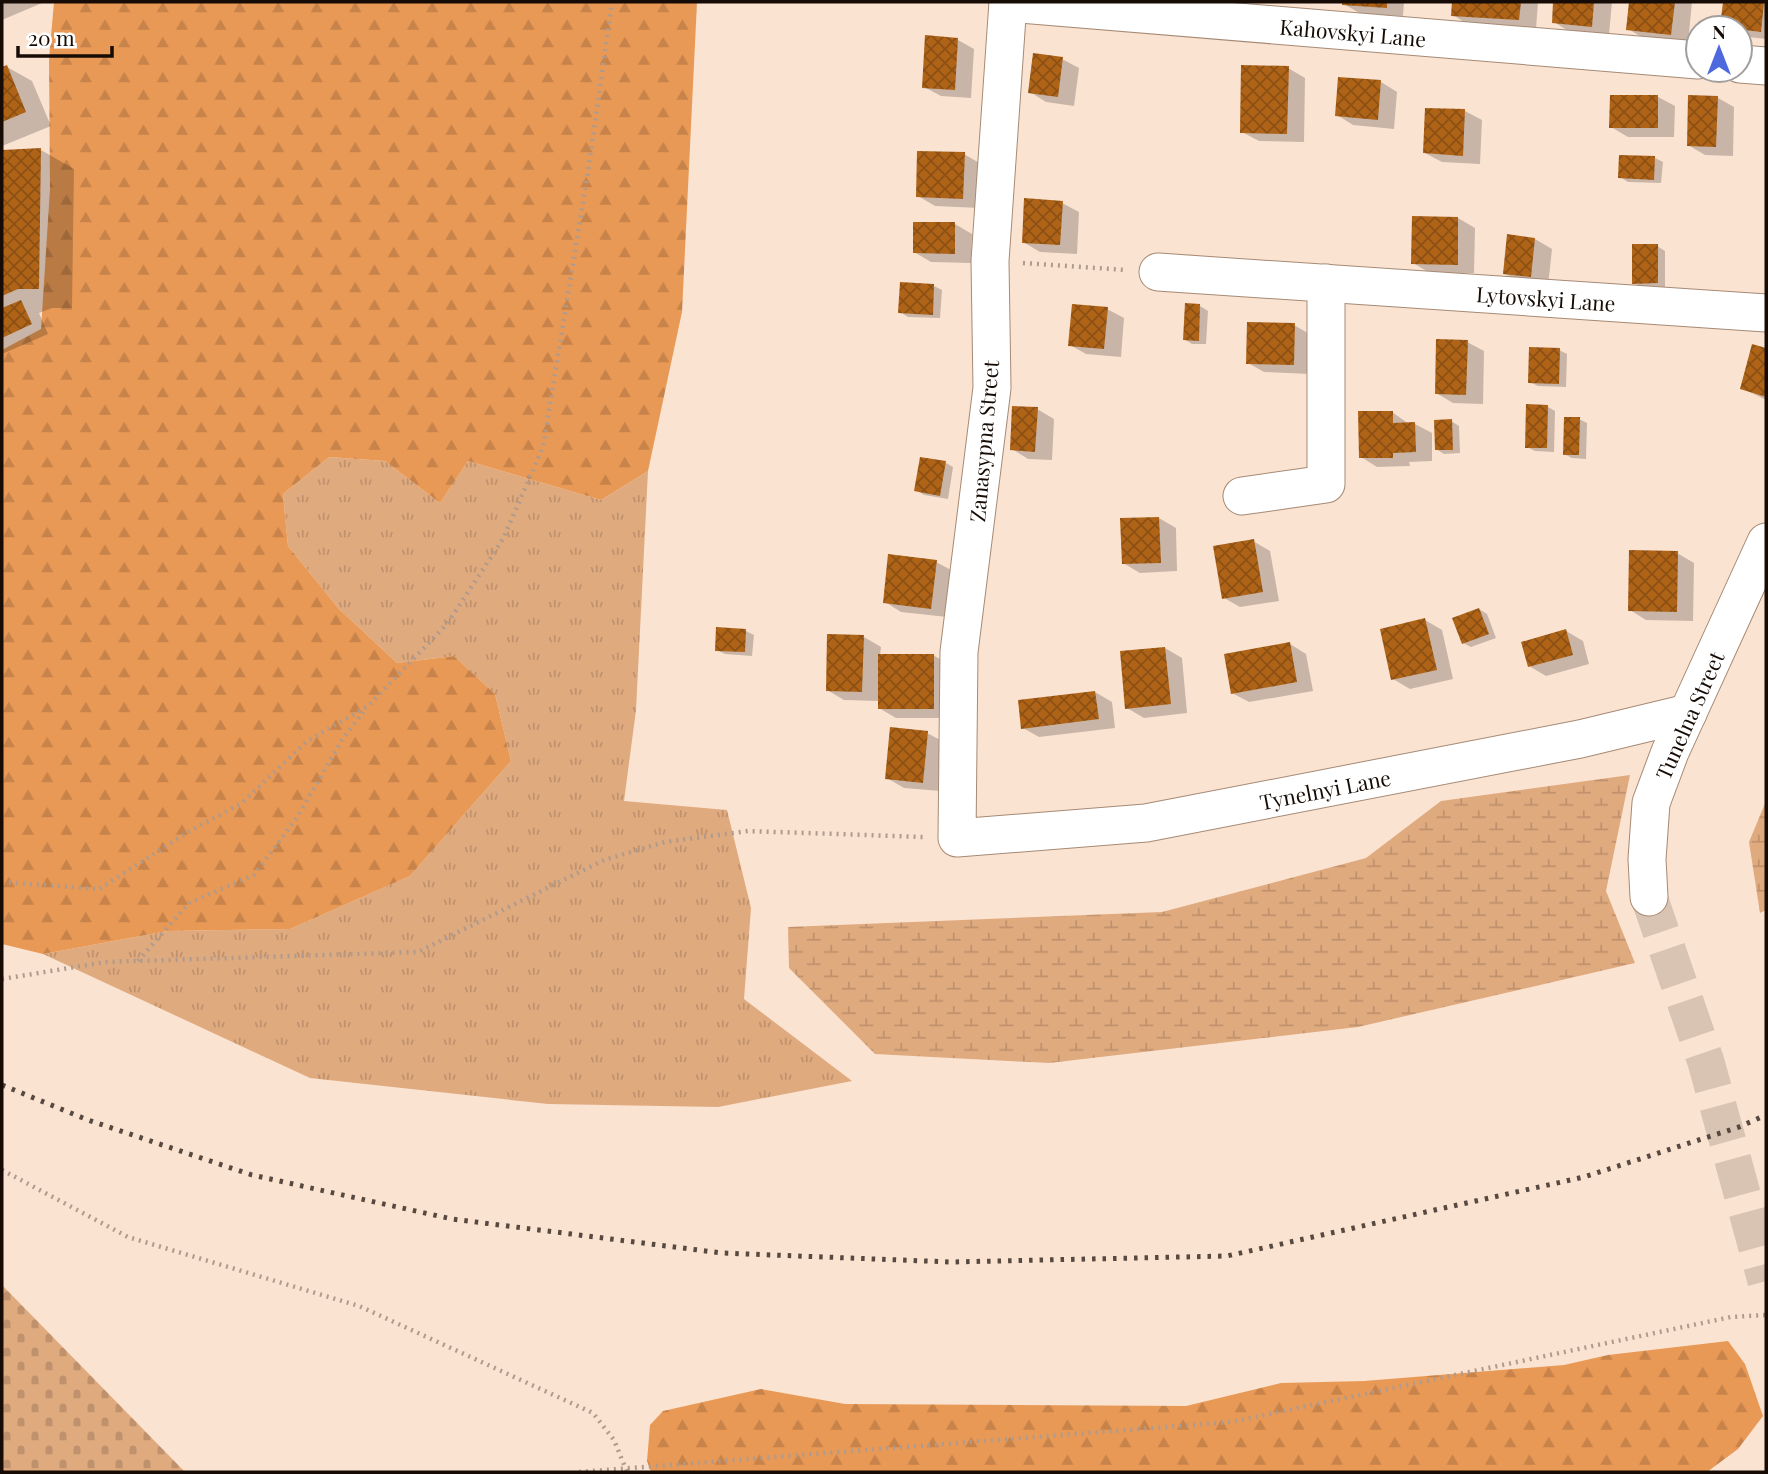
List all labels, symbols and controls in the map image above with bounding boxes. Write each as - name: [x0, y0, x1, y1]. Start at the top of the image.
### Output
- street label: Kahovskyi Lane: [1279, 12, 1427, 52]
- scale bar: [18, 14, 112, 58]
- north arrow: [1684, 14, 1754, 84]
- text: N: [1712, 18, 1726, 44]
- text: 20 m: [28, 23, 75, 51]
- street label: Lytovskyi Lane: [1475, 279, 1617, 317]
- street label: Zanasypna Street: [962, 358, 1004, 523]
- street label: Tunelna Street: [1648, 646, 1730, 783]
- street label: Tynelnyi Lane: [1257, 763, 1393, 815]

